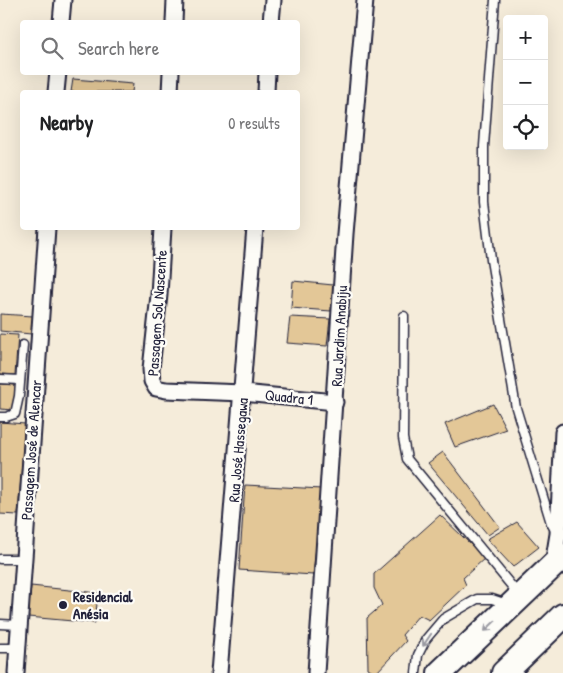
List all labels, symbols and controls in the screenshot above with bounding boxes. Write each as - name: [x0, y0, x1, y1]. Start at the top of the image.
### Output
- map controls: [503, 15, 548, 150]
- button: +: [503, 15, 548, 60]
- search box: [20, 20, 300, 75]
- icon: search: [38, 34, 66, 62]
- text: Search here: [78, 35, 159, 61]
- button: −: [503, 60, 548, 105]
- button: locate: [503, 105, 548, 150]
- text: Nearby: [40, 108, 93, 137]
- text: 0 results: [228, 112, 280, 134]
- street label: Passagem Sol Nascente: [142, 249, 172, 377]
- street label: Rua Jardim Anabiju: [326, 285, 352, 387]
- street label: Passagem José de Alencar: [16, 379, 46, 521]
- street label: Quadra 1: [264, 384, 314, 410]
- street label: Rua José Hassegawa: [223, 397, 253, 503]
- place label: Residencial Anésia: [73, 586, 134, 624]
- marker: Residencial Anésia: [57, 599, 69, 611]
- one-way arrow: [484, 620, 496, 632]
- one-way arrow: [422, 633, 432, 647]

